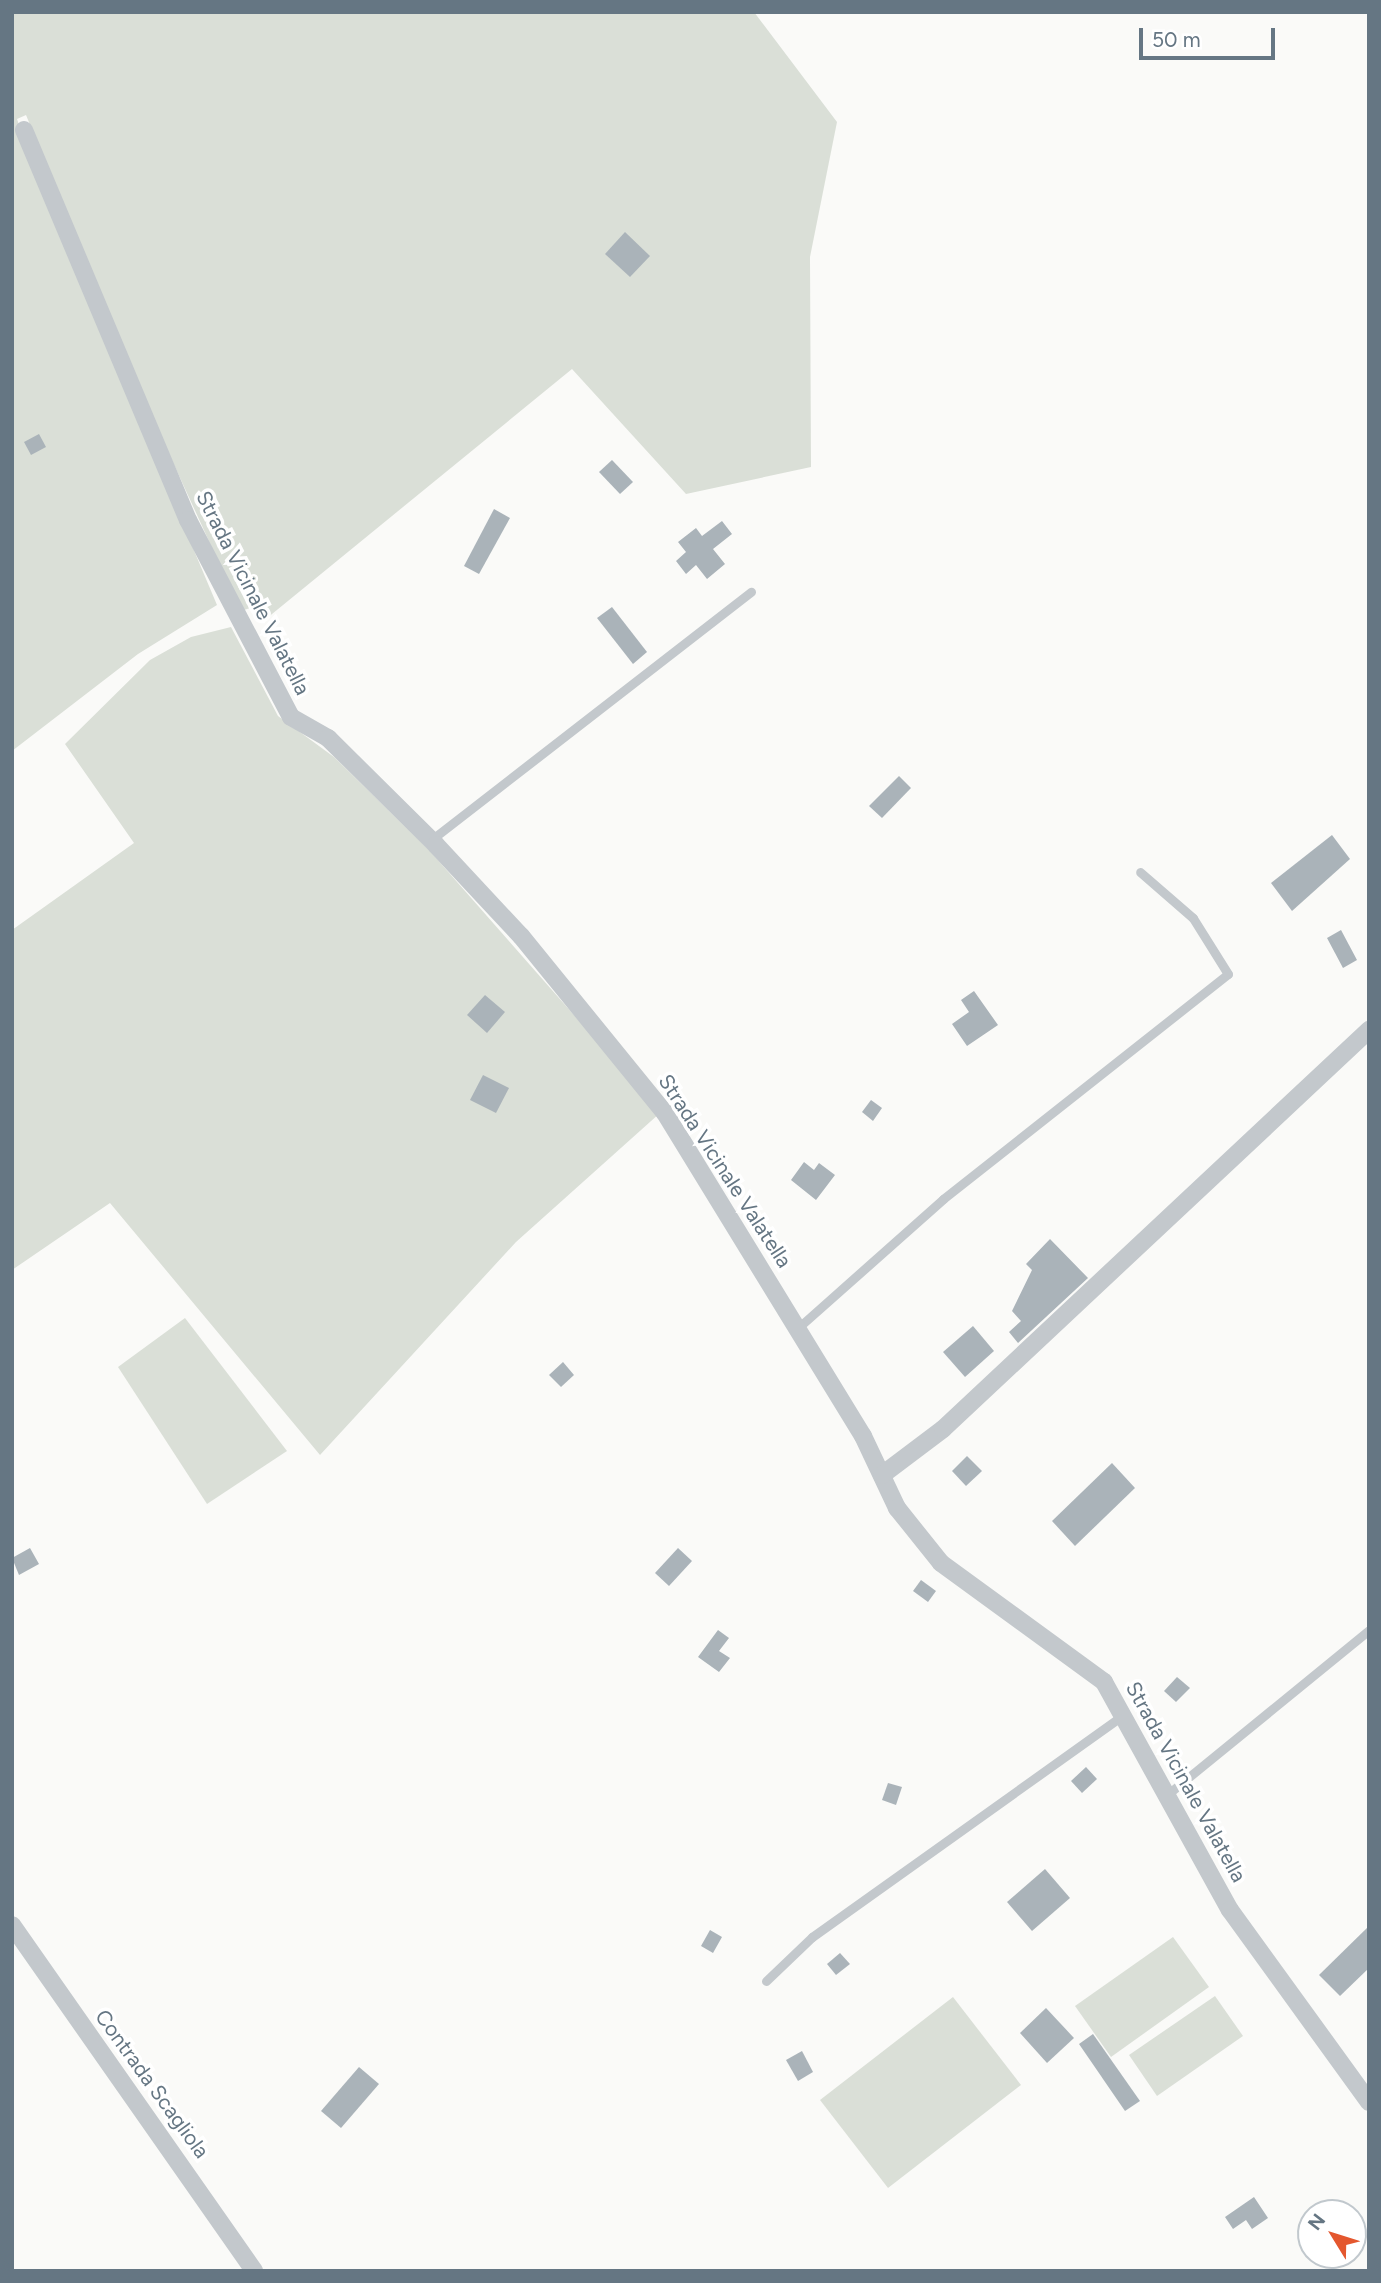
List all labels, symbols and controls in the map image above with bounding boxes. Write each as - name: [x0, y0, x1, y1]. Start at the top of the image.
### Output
- scale bar: [1143, 14, 1280, 58]
- text: 50 m: [1152, 27, 1201, 52]
- street label: Strada Vicinale Valatella: [191, 487, 315, 699]
- street label: Strada Vicinale Valatella: [653, 1070, 797, 1272]
- street label: Strada Vicinale Valatella: [1120, 1677, 1252, 1887]
- street label: Contrada Scagliola: [90, 2005, 214, 2163]
- north arrow: [1297, 2199, 1367, 2269]
- text: N: [1303, 2209, 1330, 2235]

